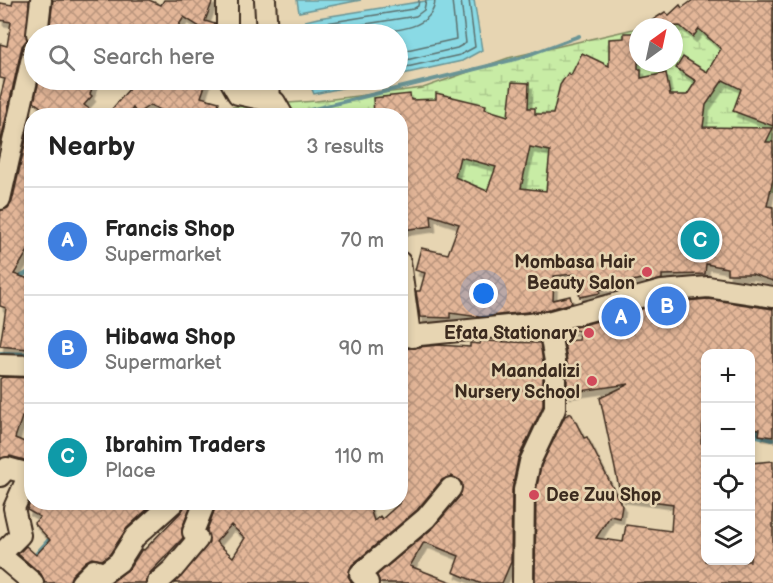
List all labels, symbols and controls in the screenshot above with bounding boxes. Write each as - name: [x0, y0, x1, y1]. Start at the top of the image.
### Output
- north arrow: [629, 18, 683, 72]
- search box: [24, 24, 408, 90]
- icon: search: [45, 41, 78, 74]
- text: Search here: [93, 44, 215, 71]
- text: Nearby: [48, 132, 135, 163]
- text: 3 results: [306, 135, 384, 159]
- text: Francis Shop: [105, 216, 235, 243]
- pin: C: [680, 218, 720, 262]
- text: A: [61, 229, 74, 253]
- text: 70 m: [340, 229, 384, 253]
- text: Supermarket: [105, 243, 221, 267]
- place label: Mombasa Hair Beauty Salon: [514, 252, 636, 294]
- marker: Mombasa Hair Beauty Salon: [640, 265, 654, 279]
- your location: [469, 279, 498, 308]
- pin: B: [648, 284, 686, 328]
- pin: A: [602, 294, 640, 340]
- place label: Efata Stationary: [444, 323, 578, 344]
- text: Hibawa Shop: [105, 324, 236, 351]
- marker: Efata Stationary: [582, 326, 596, 340]
- text: B: [60, 337, 75, 361]
- text: 90 m: [339, 337, 384, 361]
- map controls: [701, 349, 755, 565]
- button: +: [701, 349, 755, 403]
- text: Supermarket: [105, 351, 221, 375]
- place label: Maandalizi Nursery School: [454, 361, 580, 403]
- marker: Maandalizi Nursery School: [585, 374, 599, 388]
- button: −: [701, 403, 755, 457]
- text: Ibrahim Traders: [105, 432, 265, 459]
- text: C: [60, 445, 75, 469]
- text: 110 m: [335, 445, 384, 469]
- button: locate: [701, 457, 755, 511]
- text: Place: [105, 459, 156, 483]
- place label: Dee Zuu Shop: [546, 485, 661, 506]
- marker: Dee Zuu Shop: [527, 488, 541, 502]
- button: layers: [701, 511, 755, 565]

